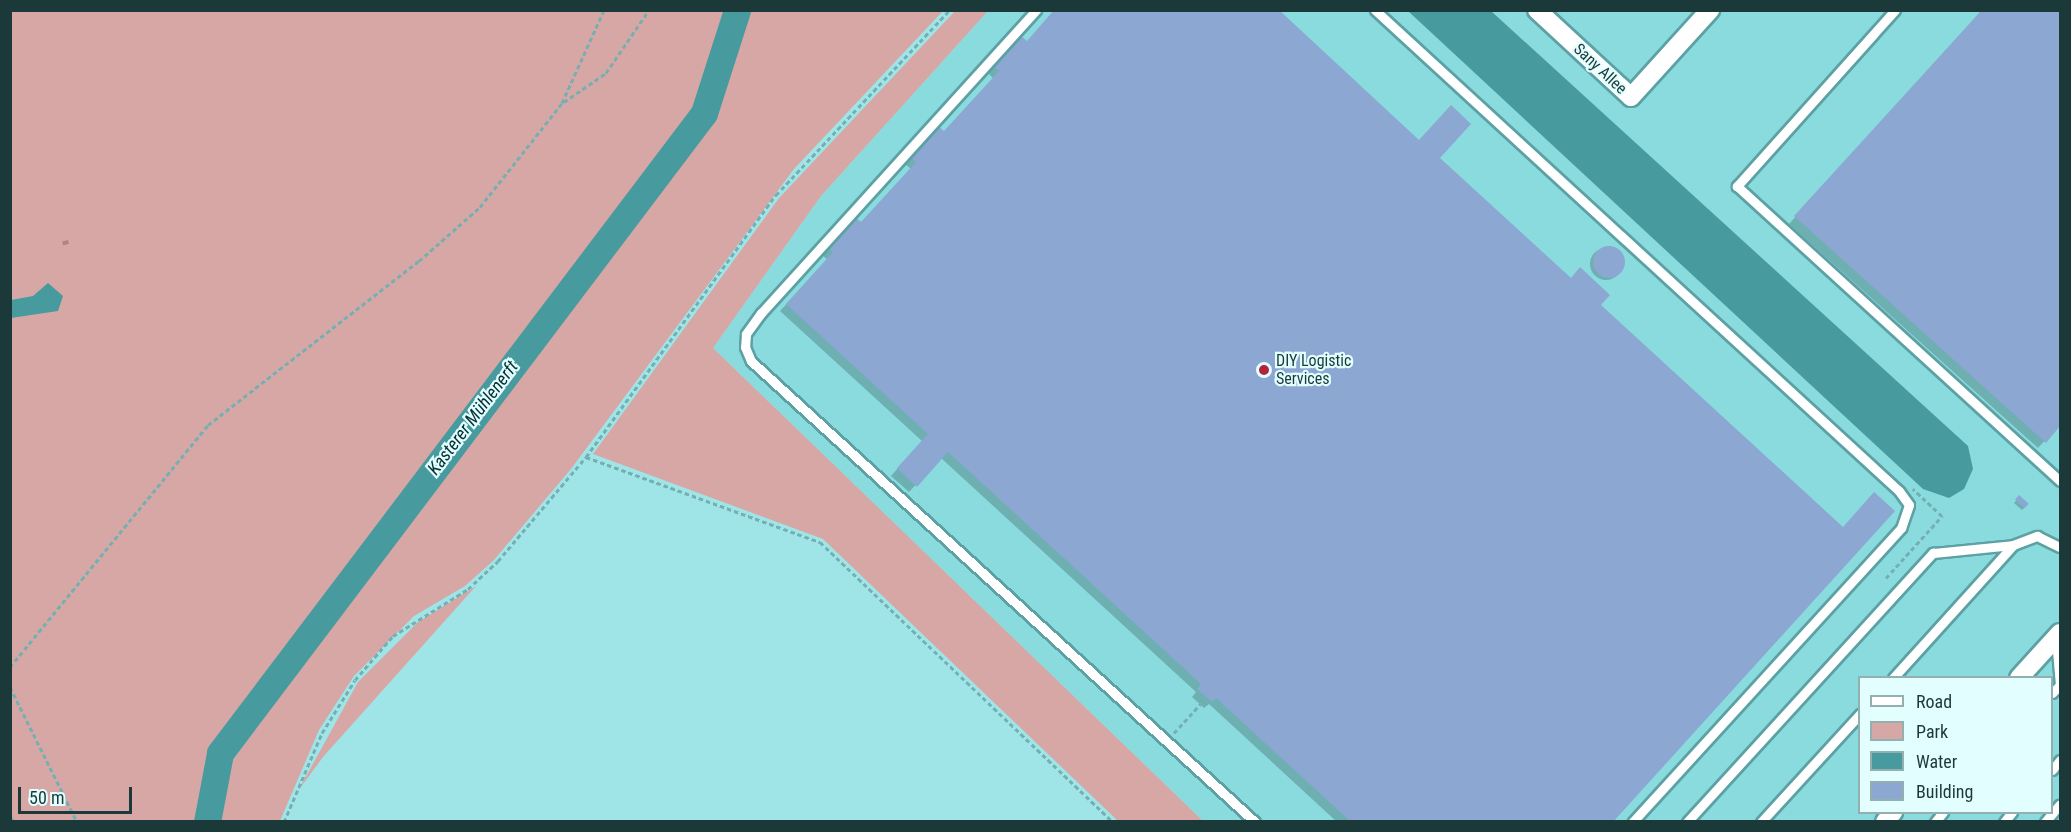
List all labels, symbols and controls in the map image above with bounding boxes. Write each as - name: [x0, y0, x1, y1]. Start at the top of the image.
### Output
- street label: Sany Allee: [1569, 40, 1631, 98]
- place label: DIY Logistic Services: [1276, 351, 1351, 389]
- water label: Kasterer Mühlenerft: [423, 357, 523, 479]
- marker: DIY Logistic Services: [1257, 363, 1271, 377]
- legend: [1858, 676, 2053, 814]
- text: Road: [1916, 691, 1952, 712]
- text: Park: [1916, 721, 1948, 742]
- text: Water: [1916, 751, 1957, 772]
- scale bar: [21, 775, 135, 813]
- text: Building: [1916, 781, 1973, 802]
- text: 50 m: [29, 787, 64, 808]

